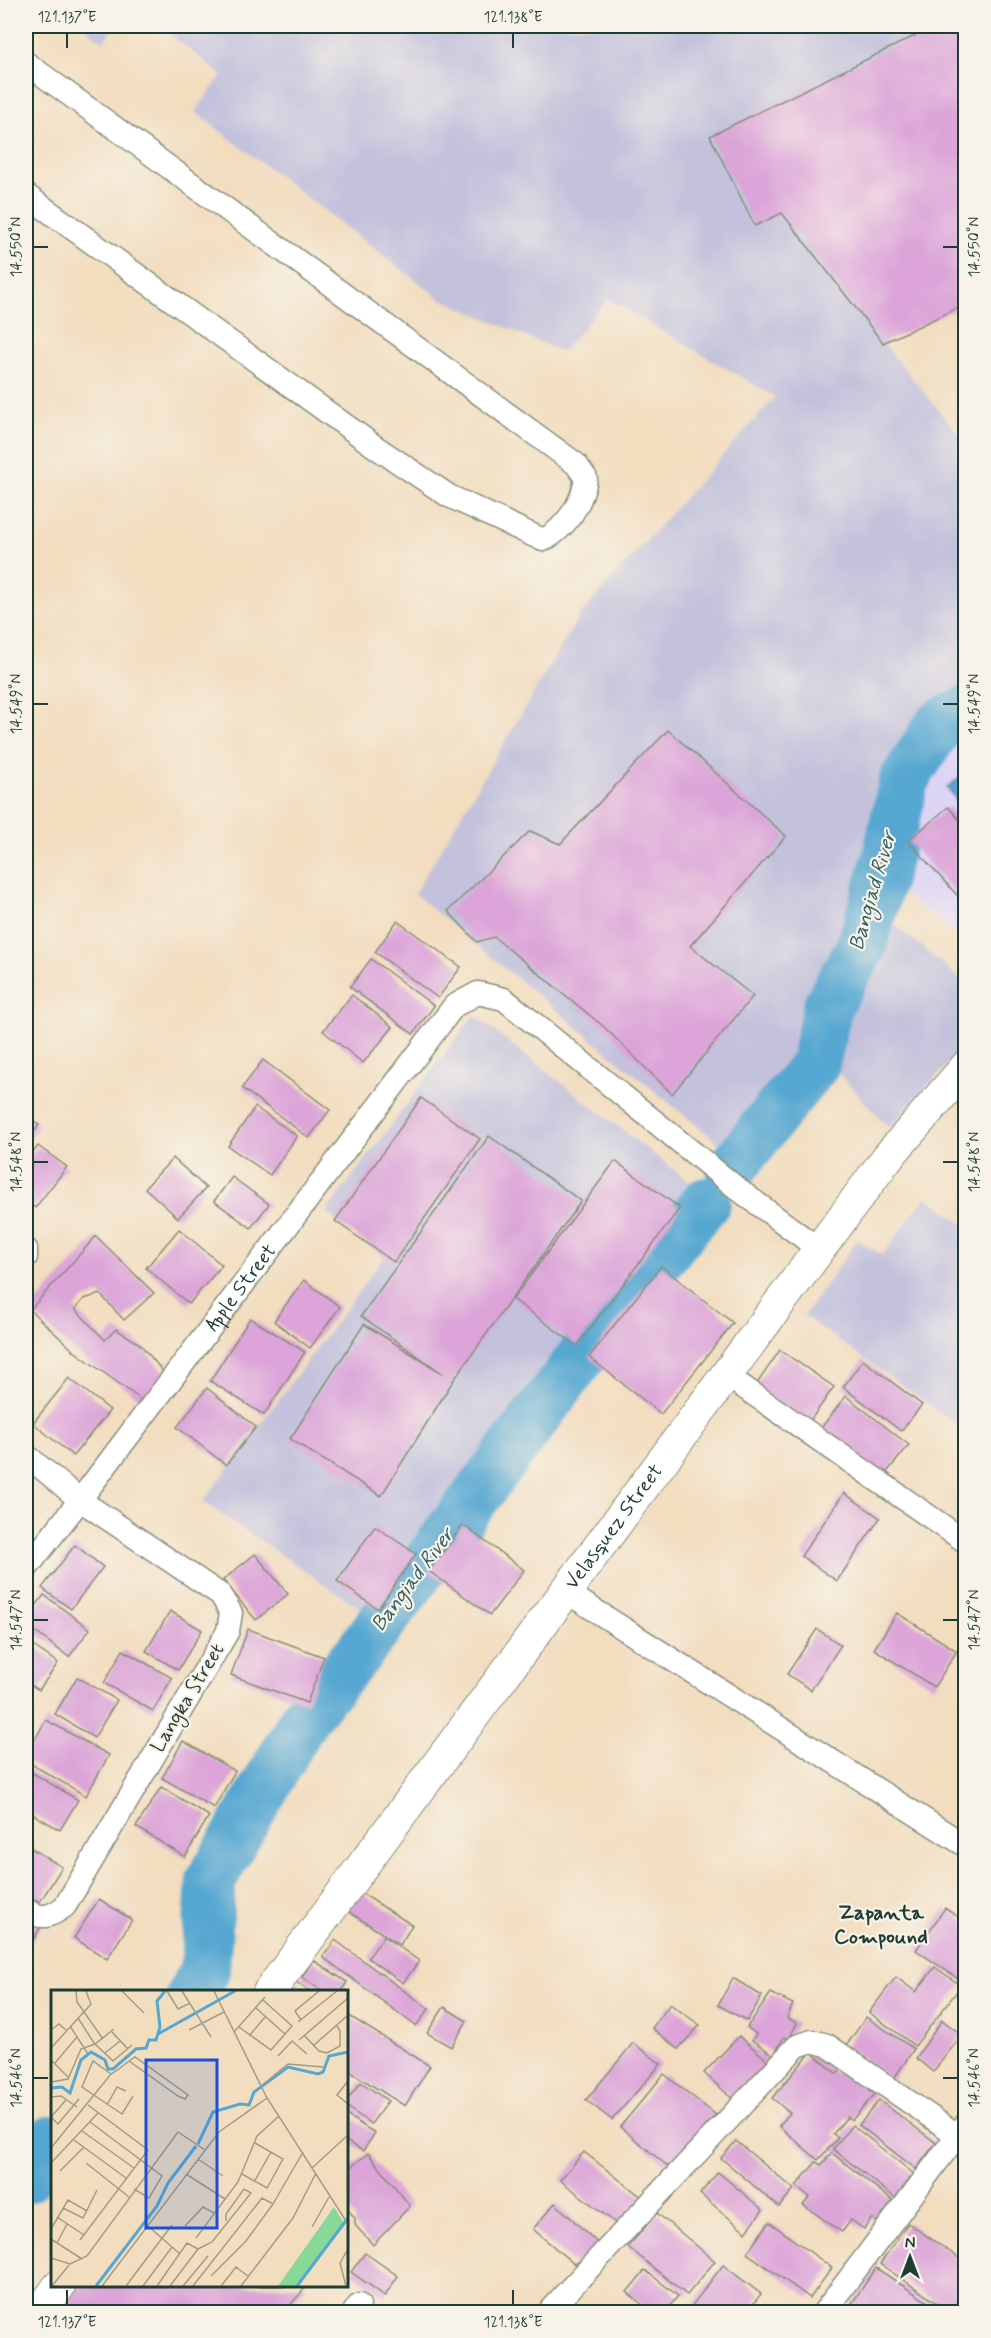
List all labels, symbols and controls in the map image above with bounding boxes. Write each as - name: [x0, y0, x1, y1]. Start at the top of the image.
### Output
- text: 121.137°E: [37, 8, 97, 28]
- text: 121.138°E: [484, 8, 543, 28]
- text: 14.550°N: [7, 217, 27, 277]
- text: 14.550°N: [965, 217, 985, 277]
- text: 14.549°N: [7, 674, 27, 734]
- text: 14.549°N: [965, 674, 985, 734]
- water label: Bangiad River: [843, 826, 906, 954]
- text: 14.548°N: [7, 1132, 27, 1192]
- text: 14.548°N: [965, 1132, 985, 1192]
- street label: Apple Street: [199, 1238, 283, 1337]
- street label: Velasquez Street: [558, 1459, 669, 1595]
- water label: Bangiad River: [365, 1521, 464, 1639]
- text: 14.547°N: [7, 1590, 27, 1650]
- text: 14.547°N: [965, 1590, 985, 1650]
- street label: Langka Street: [145, 1638, 232, 1758]
- district label: Zapanta Compound: [834, 1899, 928, 1951]
- inset map: [51, 1990, 348, 2287]
- text: 14.546°N: [7, 2048, 27, 2108]
- text: 14.546°N: [965, 2048, 985, 2108]
- north arrow: [880, 2227, 940, 2287]
- text: N: [905, 2233, 915, 2254]
- text: 121.137°E: [37, 2313, 97, 2333]
- text: 121.138°E: [484, 2313, 543, 2333]

